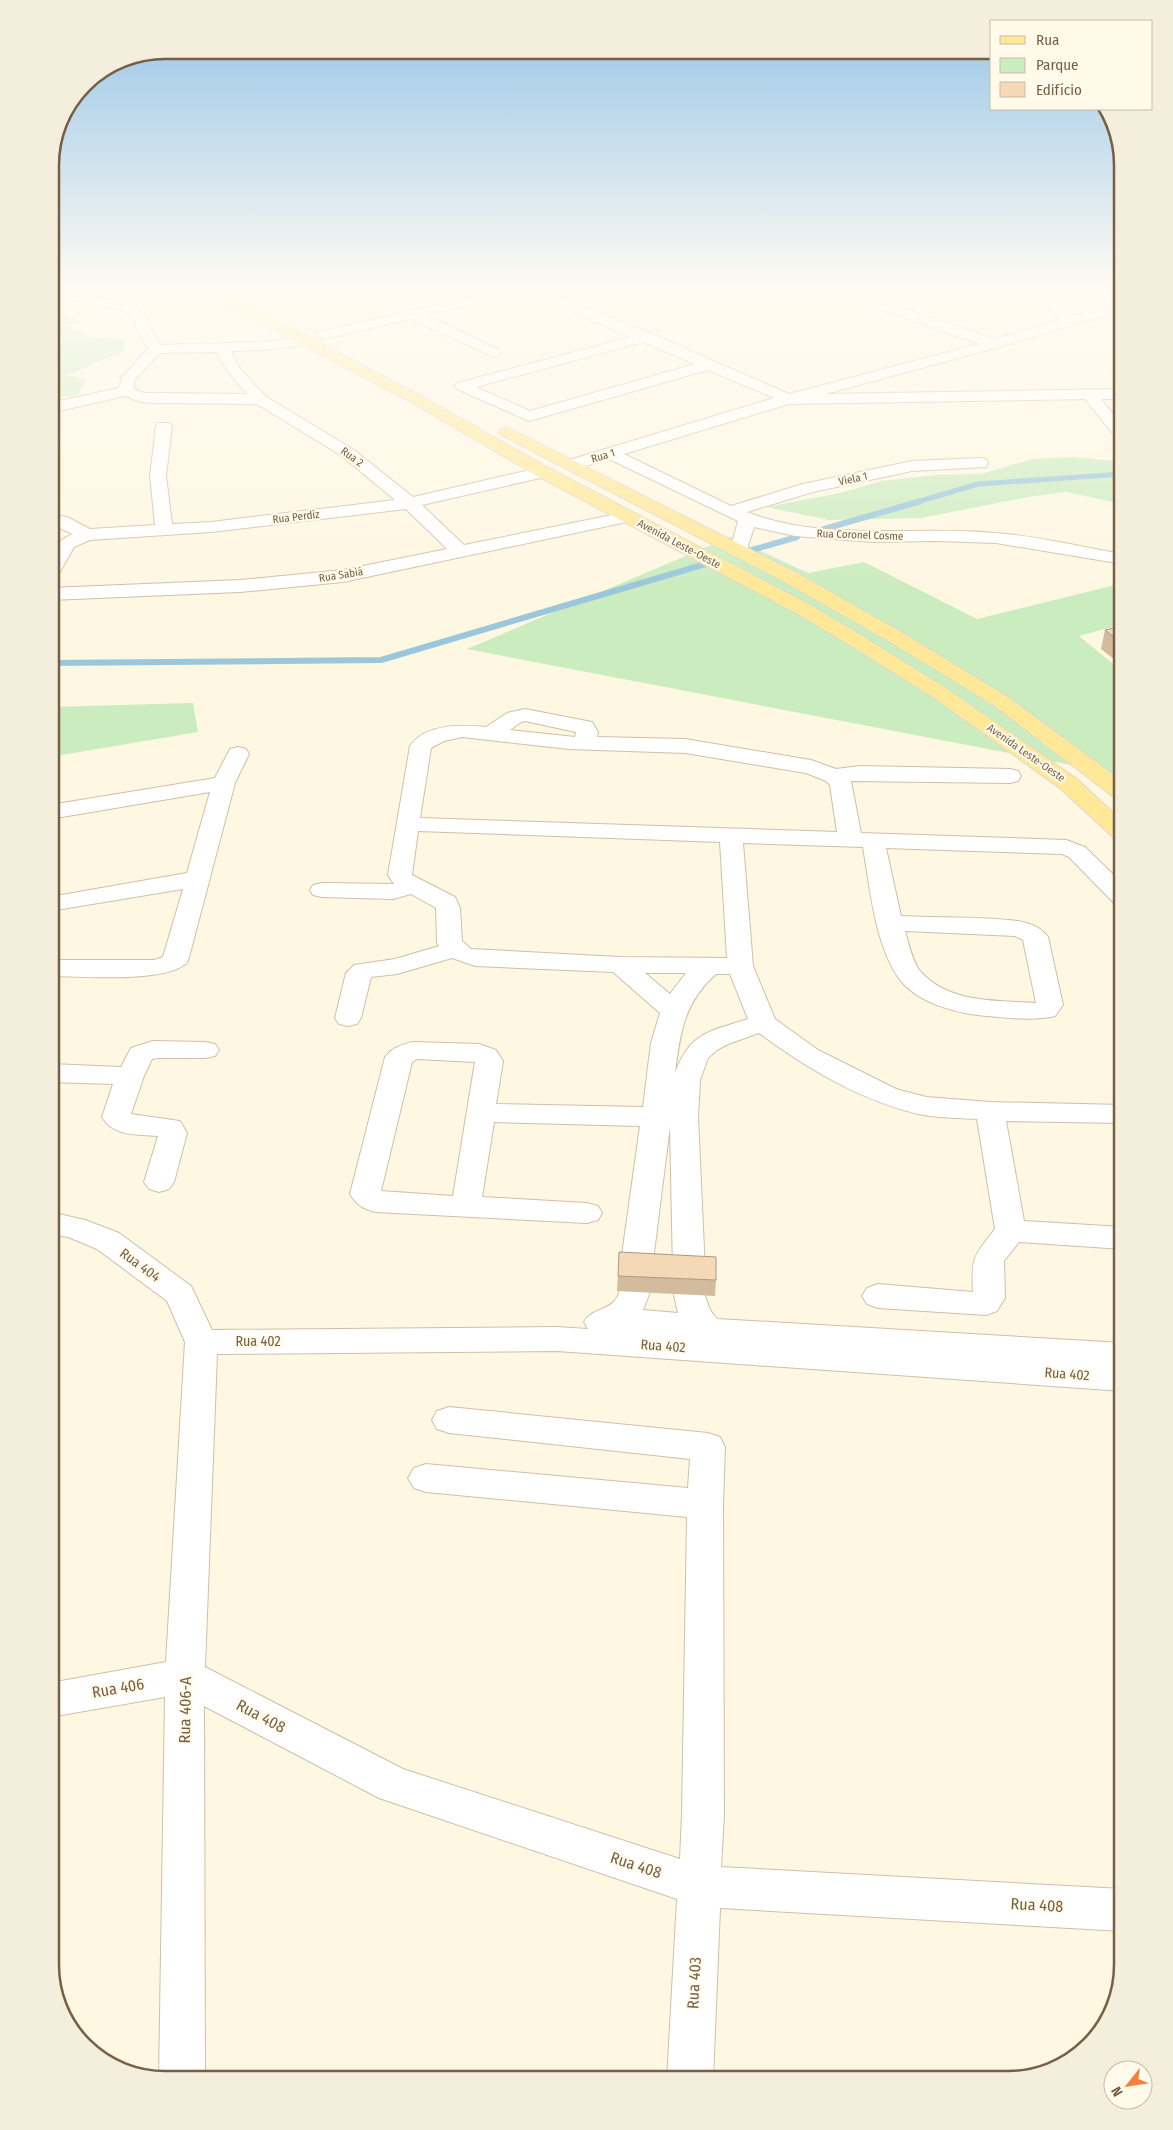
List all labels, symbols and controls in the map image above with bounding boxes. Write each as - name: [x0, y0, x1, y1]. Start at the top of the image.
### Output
- legend: [990, 20, 1153, 110]
- text: Rua: [1036, 31, 1059, 49]
- text: Parque: [1036, 56, 1079, 74]
- text: Edifício: [1036, 81, 1082, 99]
- street label: Rua 2: [338, 445, 366, 470]
- street label: Rua 1: [590, 446, 616, 466]
- street label: Viela 1: [838, 470, 868, 488]
- street label: Rua Perdiz: [272, 508, 321, 526]
- street label: Avenida Leste-Oeste: [635, 517, 723, 571]
- street label: Rua Coronel Cosme: [816, 527, 904, 543]
- street label: Rua Sabiá: [318, 565, 364, 585]
- street label: Avenida Leste-Oeste: [985, 721, 1067, 785]
- street label: Rua 404: [116, 1245, 164, 1286]
- street label: Rua 402: [235, 1333, 281, 1350]
- street label: Rua 402: [640, 1336, 686, 1356]
- street label: Rua 402: [1044, 1364, 1090, 1384]
- street label: Rua 406: [90, 1674, 146, 1702]
- street label: Rua 406-A: [175, 1676, 195, 1744]
- street label: Rua 408: [233, 1695, 289, 1737]
- street label: Rua 408: [608, 1848, 664, 1882]
- street label: Rua 408: [1010, 1894, 1064, 1916]
- street label: Rua 403: [683, 1957, 705, 2009]
- north arrow: [1103, 2060, 1153, 2110]
- text: N: [1108, 2083, 1127, 2099]

